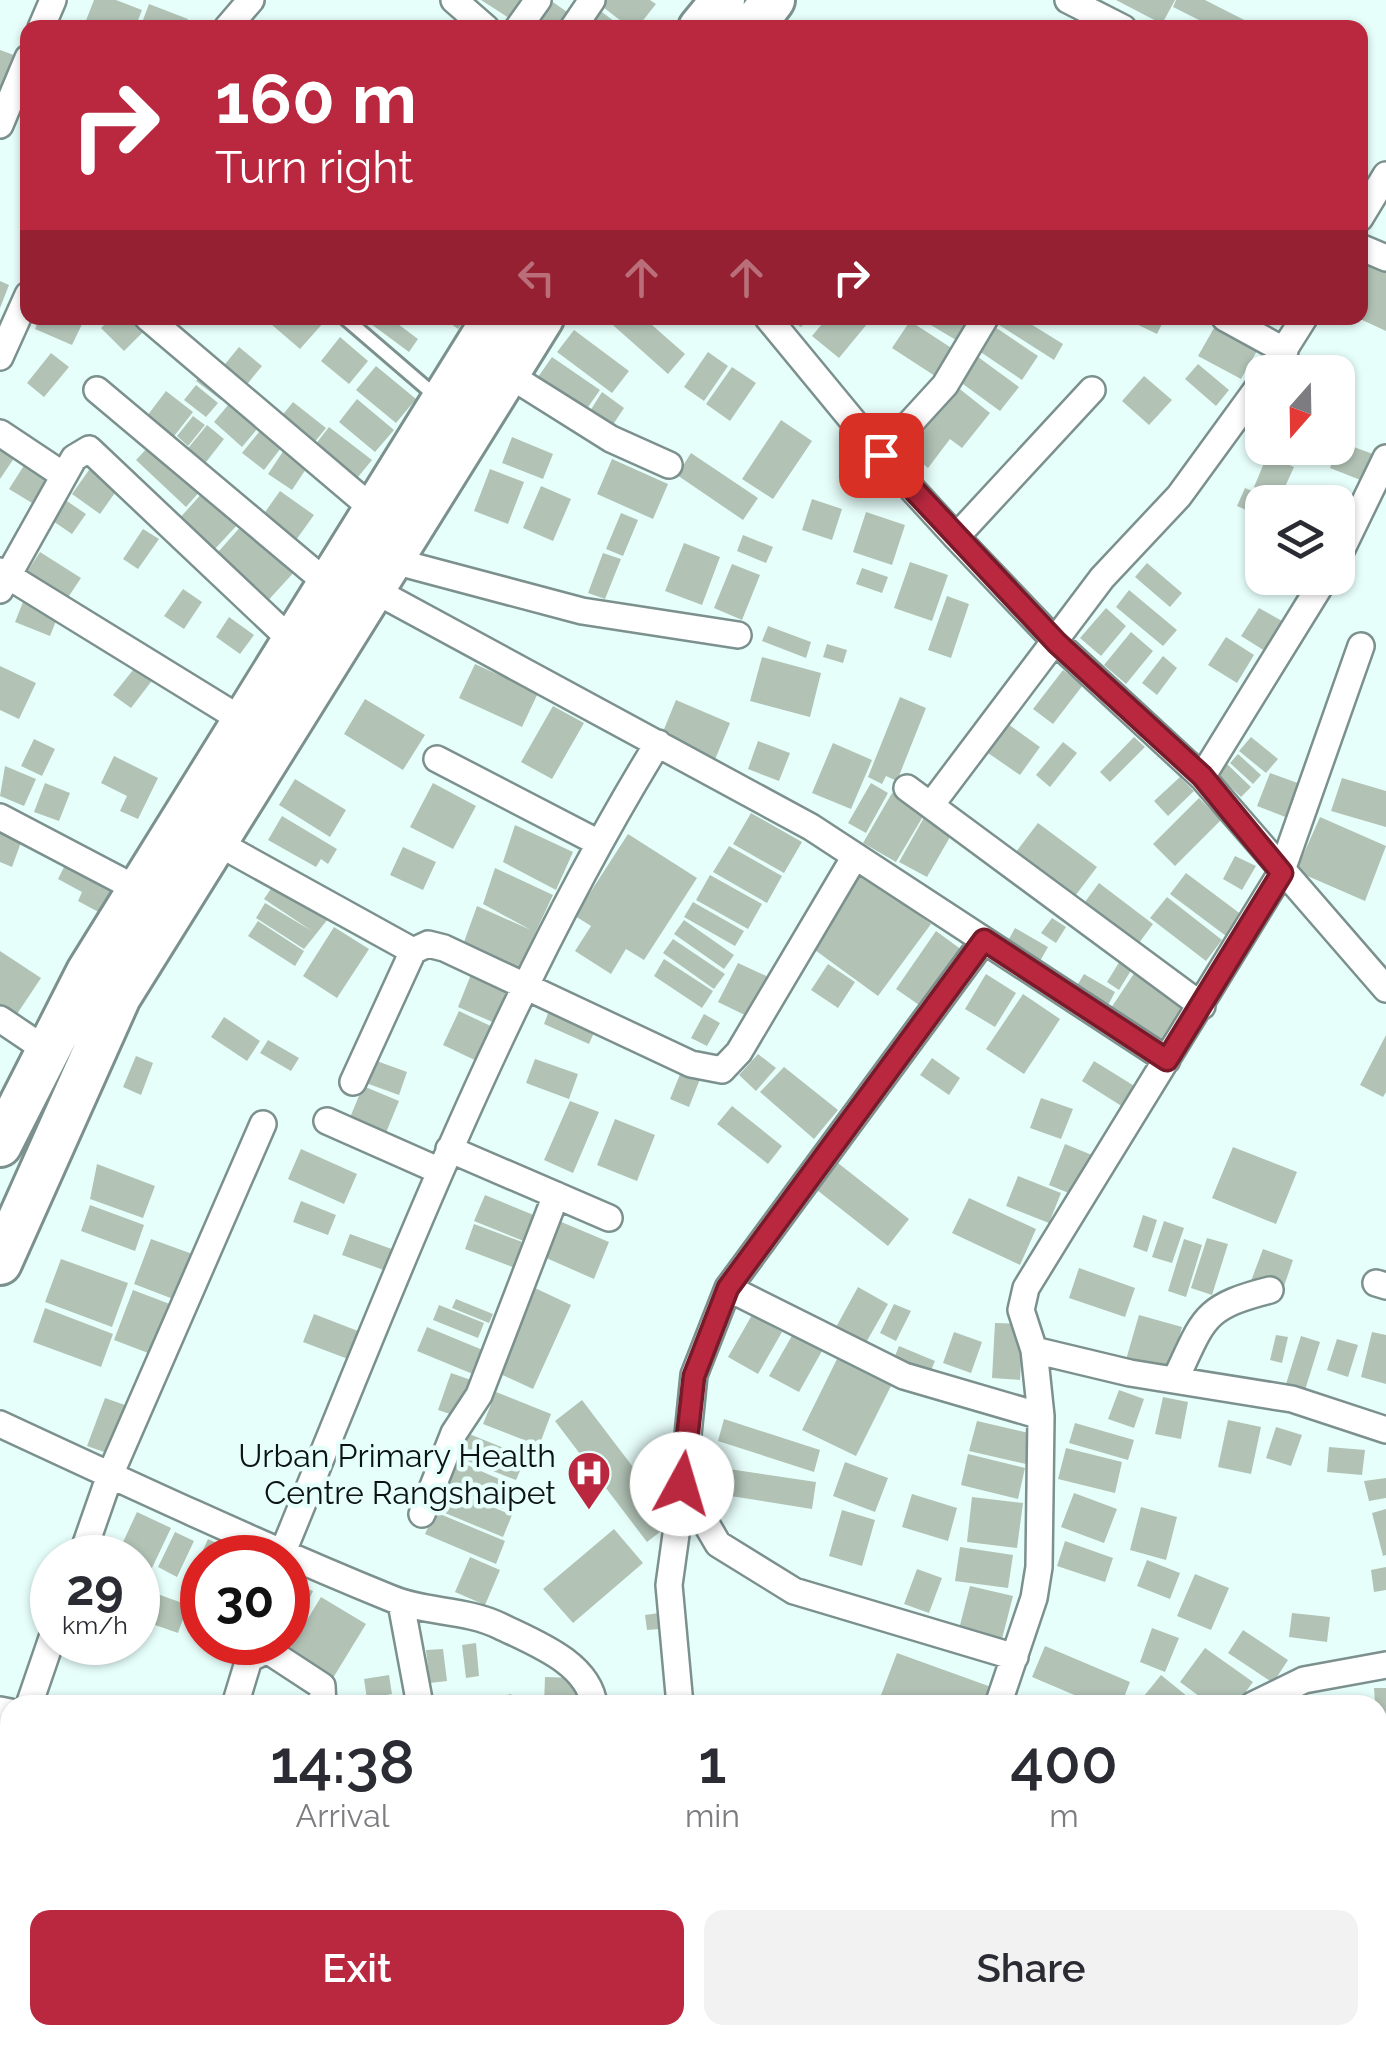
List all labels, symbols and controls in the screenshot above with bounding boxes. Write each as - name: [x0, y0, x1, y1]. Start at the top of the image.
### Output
- text: 160 m: [215, 57, 417, 139]
- icon: right: [50, 60, 180, 190]
- text: Turn right: [215, 141, 413, 194]
- icon: left: [509, 250, 564, 305]
- icon: ahead: [614, 250, 669, 305]
- icon: ahead: [719, 250, 774, 305]
- icon: right: [824, 250, 879, 305]
- north arrow: [1245, 355, 1355, 465]
- map controls: [1245, 355, 1355, 595]
- pin: [839, 413, 924, 498]
- icon: arrive: [854, 428, 909, 483]
- button: layers: [1245, 485, 1355, 595]
- position arrow: [630, 1432, 734, 1536]
- place label: Urban Primary Health Centre Rangshaipet: [238, 1437, 556, 1511]
- hospital icon: Urban Primary Health Centre Rangshaipet: [566, 1450, 612, 1511]
- speed limit sign: 30: [180, 1535, 310, 1665]
- text: 29: [66, 1558, 124, 1617]
- text: km/h: [62, 1610, 128, 1640]
- text: 14:38: [270, 1727, 415, 1797]
- text: 1: [698, 1727, 727, 1797]
- text: 400: [1010, 1727, 1118, 1797]
- text: Arrival: [296, 1797, 389, 1834]
- text: min: [685, 1797, 740, 1834]
- text: m: [1049, 1797, 1079, 1834]
- button: Exit: [30, 1910, 684, 2025]
- button: Share: [704, 1910, 1358, 2025]

